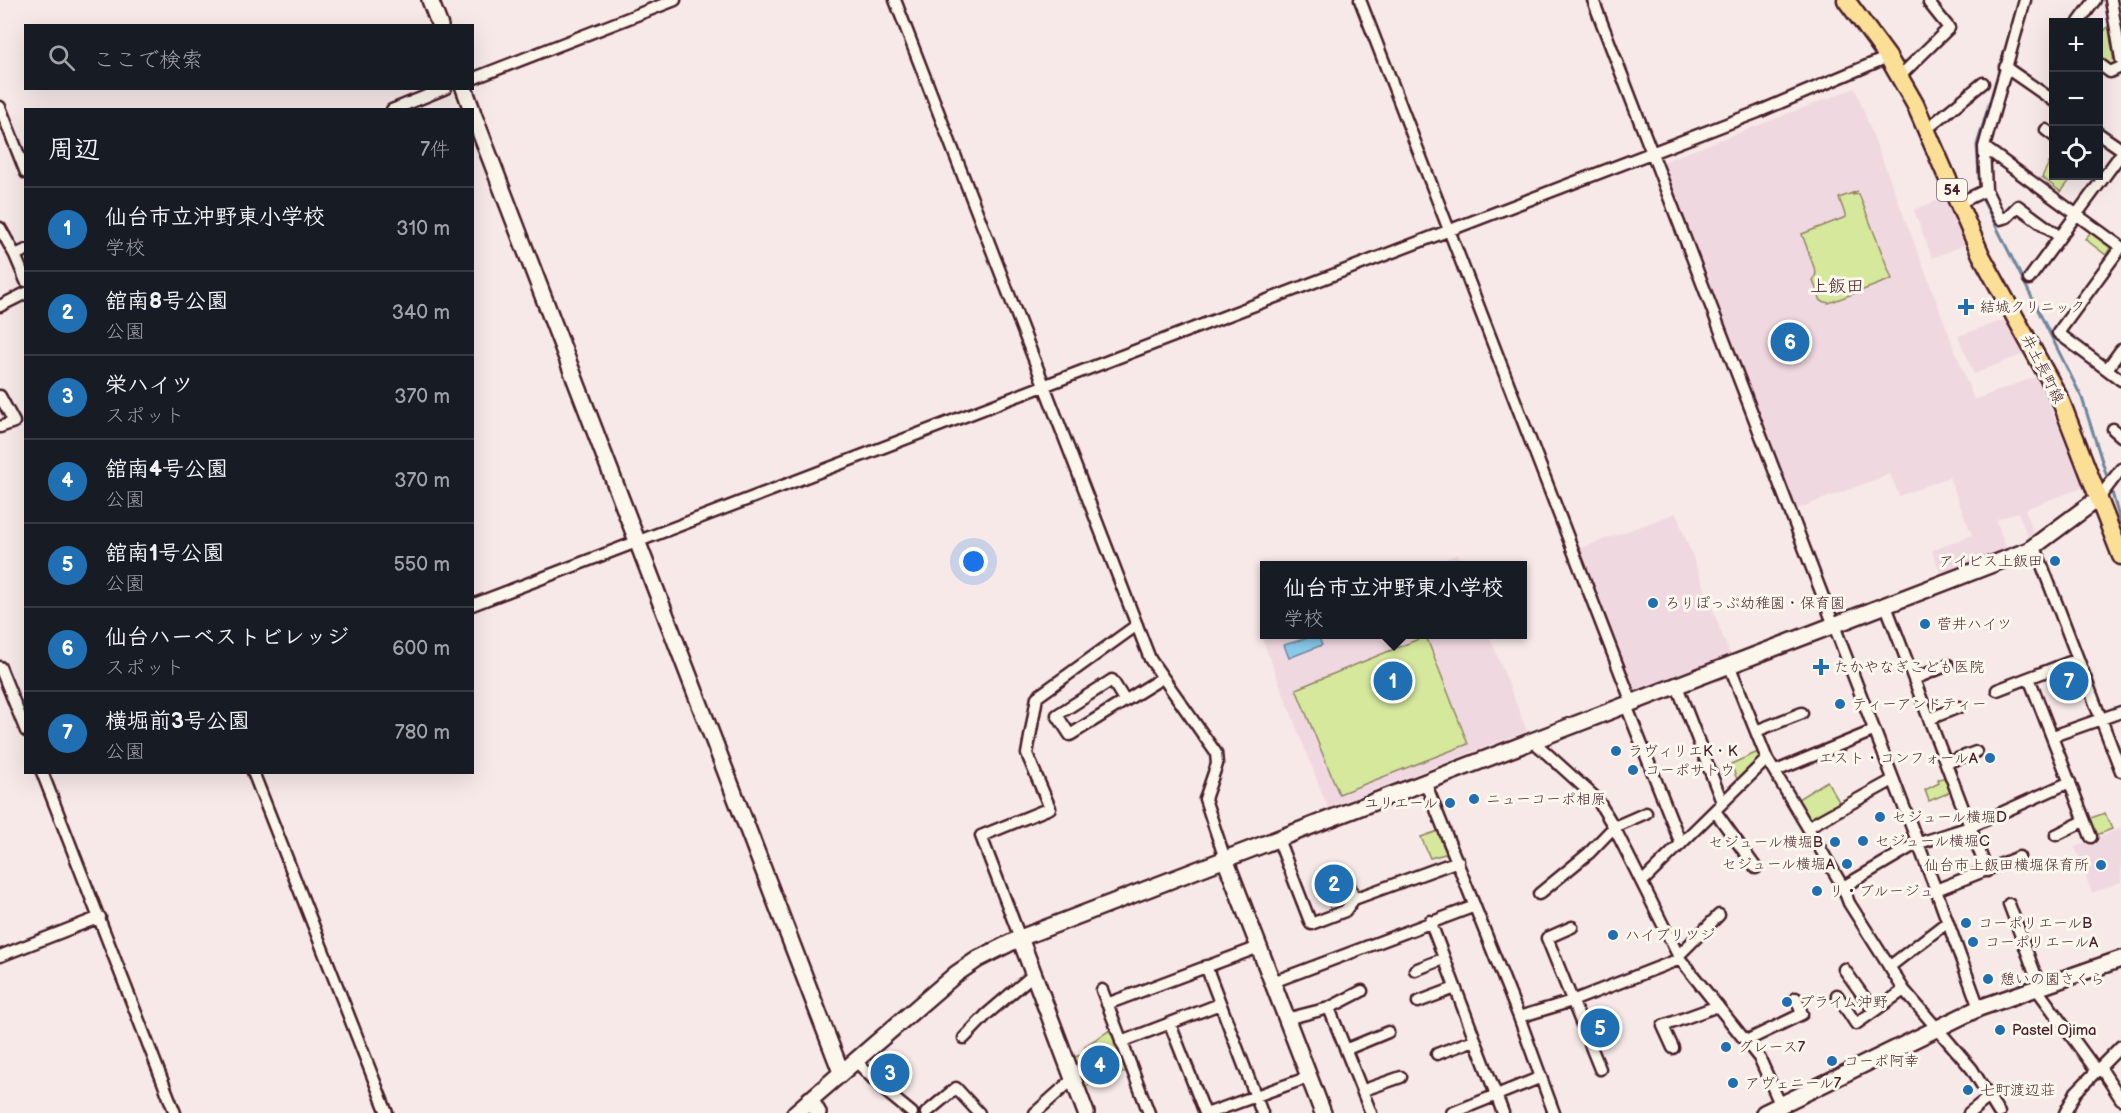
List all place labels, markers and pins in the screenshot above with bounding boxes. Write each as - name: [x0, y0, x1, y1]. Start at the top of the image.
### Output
- marker: 結城クリニック: [1957, 298, 1975, 316]
- place label: 結城クリニック: [1980, 298, 2085, 317]
- pin: 6: [1770, 320, 1810, 364]
- place label: アイビス上飯田: [1939, 552, 2043, 571]
- marker: アイビス上飯田: [2048, 554, 2062, 568]
- place label: ろりぽっぷ幼稚園・保育園: [1665, 594, 1845, 613]
- marker: ろりぽっぷ幼稚園・保育園: [1646, 596, 1660, 610]
- place label: 菅井ハイツ: [1937, 615, 2012, 634]
- marker: 菅井ハイツ: [1918, 617, 1932, 631]
- pin: 1: [1374, 658, 1412, 704]
- marker: たかやなぎこども医院: [1812, 658, 1830, 676]
- place label: たかやなぎこども医院: [1834, 658, 1984, 677]
- pin: 7: [2050, 658, 2088, 704]
- place label: ティーアンドティー: [1852, 695, 1987, 714]
- marker: ティーアンドティー: [1833, 697, 1847, 711]
- place label: ラヴィリエK・K: [1628, 742, 1738, 761]
- marker: ラヴィリエK・K: [1609, 744, 1623, 758]
- place label: エスト・コンフォールA: [1819, 749, 1979, 768]
- marker: エスト・コンフォールA: [1983, 751, 1997, 765]
- place label: コーポサトウ: [1645, 761, 1735, 780]
- marker: コーポサトウ: [1626, 763, 1640, 777]
- place label: ニューコーポ相原: [1486, 790, 1606, 809]
- marker: ニューコーポ相原: [1467, 792, 1481, 806]
- place label: ユリエール: [1364, 794, 1438, 813]
- marker: ユリエール: [1443, 796, 1457, 810]
- place label: セジュール横堀D: [1892, 808, 2007, 827]
- marker: セジュール横堀D: [1873, 810, 1887, 824]
- place label: セジュール横堀C: [1875, 832, 1990, 851]
- place label: セジュール横堀B: [1709, 833, 1823, 852]
- marker: セジュール横堀C: [1856, 834, 1870, 848]
- marker: セジュール横堀B: [1828, 835, 1842, 849]
- place label: セジュール横堀A: [1722, 855, 1836, 874]
- place label: 仙台市上飯田横堀保育所: [1924, 856, 2089, 875]
- marker: セジュール横堀A: [1840, 857, 1854, 871]
- marker: 仙台市上飯田横堀保育所: [2094, 858, 2108, 872]
- pin: 2: [1314, 862, 1354, 906]
- place label: リ・ブルージュ: [1829, 882, 1934, 901]
- marker: リ・ブルージュ: [1810, 884, 1824, 898]
- place label: コーポリエールB: [1978, 914, 2092, 933]
- marker: コーポリエールB: [1959, 916, 1973, 930]
- place label: ハイブリツジ: [1625, 926, 1715, 945]
- marker: ハイブリツジ: [1606, 928, 1620, 942]
- place label: コーポリエールA: [1985, 933, 2099, 952]
- marker: コーポリエールA: [1966, 935, 1980, 949]
- place label: 憩いの園さくら: [2000, 970, 2105, 989]
- marker: 憩いの園さくら: [1981, 972, 1995, 986]
- place label: プライム沖野: [1799, 993, 1888, 1012]
- marker: プライム沖野: [1780, 995, 1794, 1009]
- pin: 5: [1580, 1006, 1620, 1050]
- place label: Pastel Ojima: [2012, 1021, 2097, 1040]
- marker: Pastel Ojima: [1993, 1023, 2007, 1037]
- place label: グレース7: [1738, 1038, 1806, 1057]
- marker: グレース7: [1719, 1040, 1733, 1054]
- pin: 4: [1080, 1042, 1120, 1088]
- pin: 3: [870, 1050, 910, 1096]
- place label: コーポ阿幸: [1844, 1052, 1919, 1071]
- marker: コーポ阿幸: [1825, 1054, 1839, 1068]
- place label: アヴェニール7: [1745, 1074, 1842, 1093]
- marker: アヴェニール7: [1726, 1076, 1740, 1090]
- place label: 七町渡辺荘: [1980, 1081, 2055, 1100]
- marker: 七町渡辺荘: [1961, 1083, 1975, 1097]

